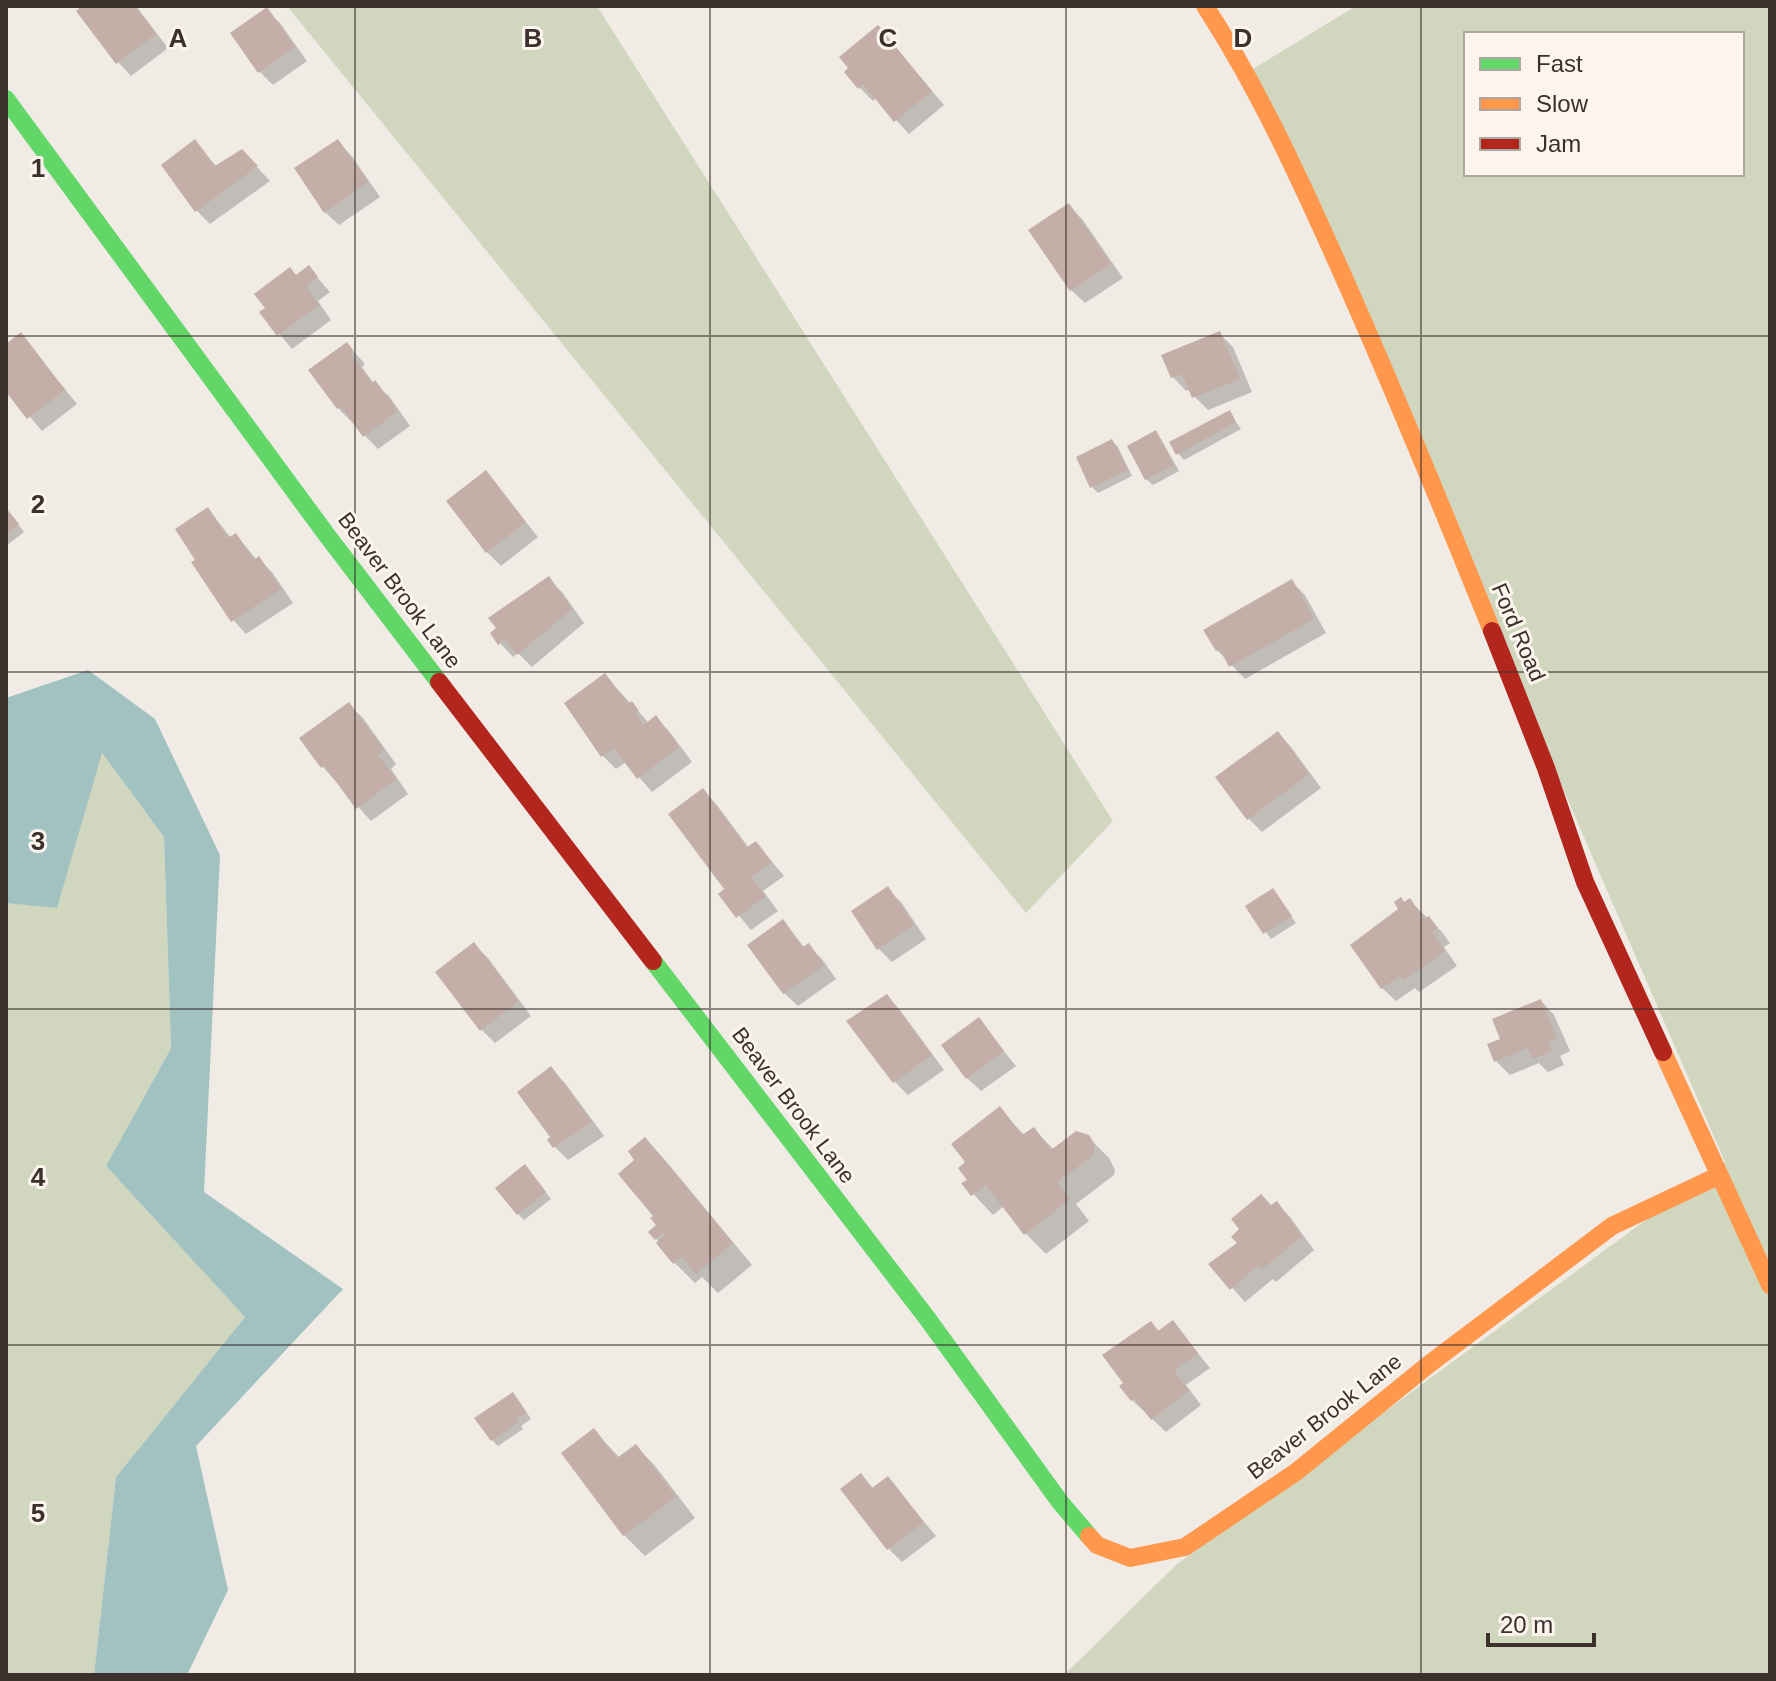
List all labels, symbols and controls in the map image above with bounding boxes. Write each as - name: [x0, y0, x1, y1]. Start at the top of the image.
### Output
- text: A: [169, 23, 188, 53]
- text: B: [524, 23, 542, 53]
- text: C: [879, 23, 898, 53]
- text: D: [1234, 23, 1252, 53]
- legend: [1464, 32, 1744, 176]
- text: Fast: [1536, 50, 1583, 77]
- text: Slow: [1536, 90, 1589, 117]
- text: Jam: [1536, 130, 1581, 157]
- text: 1: [31, 153, 45, 183]
- text: 2: [31, 489, 45, 519]
- street label: Beaver Brook Lane: [333, 508, 466, 673]
- street label: Ford Road: [1487, 579, 1550, 685]
- text: 3: [31, 826, 45, 856]
- street label: Beaver Brook Lane: [727, 1023, 860, 1188]
- text: 4: [31, 1162, 46, 1192]
- street label: Beaver Brook Lane: [1242, 1349, 1406, 1484]
- text: 5: [31, 1498, 45, 1528]
- scale bar: [1488, 1597, 1594, 1647]
- text: 20 m: [1500, 1611, 1553, 1638]

